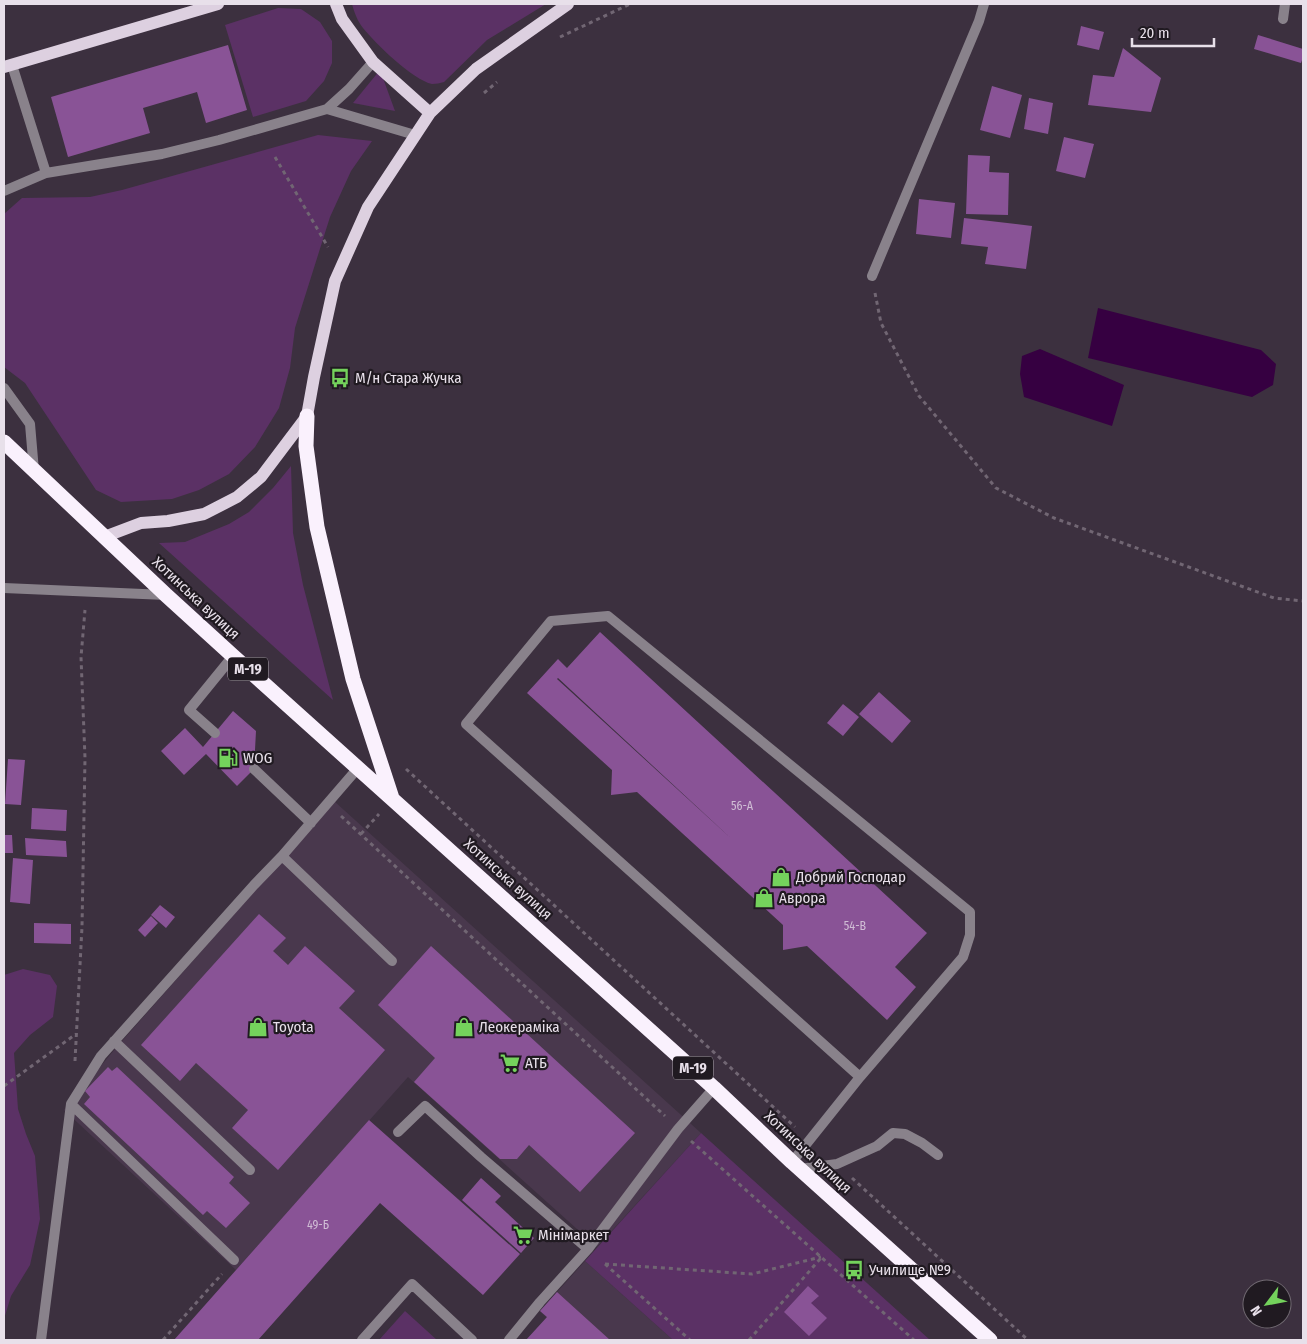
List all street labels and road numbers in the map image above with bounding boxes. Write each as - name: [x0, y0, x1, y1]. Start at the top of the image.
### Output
- street label: Хотинська вулиця: [149, 553, 243, 643]
- road number: М-19: [228, 658, 268, 681]
- street label: Хотинська вулиця: [460, 835, 556, 923]
- road number: М-19: [673, 1056, 713, 1080]
- street label: Хотинська вулиця: [761, 1107, 855, 1197]

